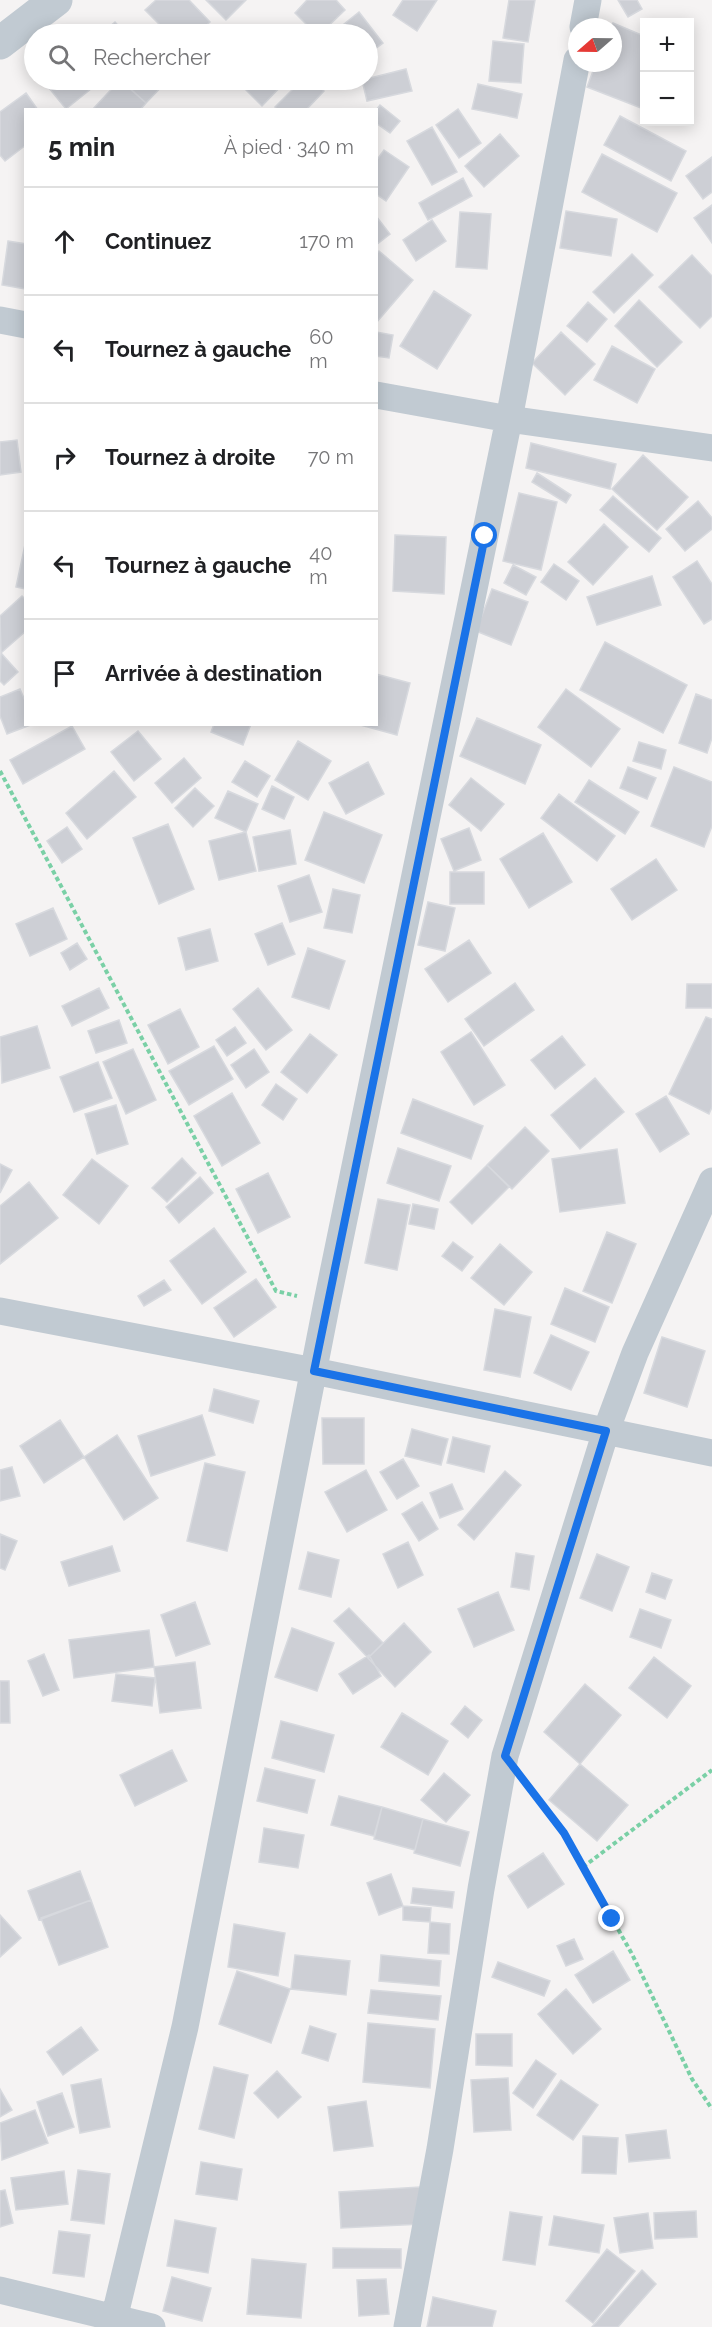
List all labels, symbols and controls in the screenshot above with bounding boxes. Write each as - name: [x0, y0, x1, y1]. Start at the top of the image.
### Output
- north arrow: [568, 18, 622, 72]
- map controls: [640, 18, 694, 126]
- button: +: [640, 18, 694, 72]
- search box: [24, 24, 378, 90]
- icon: search: [45, 41, 78, 74]
- text: Rechercher: [93, 44, 211, 70]
- button: −: [640, 72, 694, 126]
- text: 5 min: [48, 132, 115, 162]
- text: À pied · 340 m: [224, 135, 354, 159]
- icon: ahead: [48, 225, 81, 258]
- text: Continuez: [105, 228, 211, 254]
- text: 170 m: [299, 229, 354, 253]
- text: 60 m: [309, 325, 334, 373]
- icon: left: [48, 333, 81, 366]
- text: Tournez à gauche: [105, 336, 291, 362]
- icon: right: [48, 441, 81, 474]
- text: Tournez à droite: [105, 444, 275, 470]
- text: 70 m: [308, 445, 354, 469]
- route start: [471, 522, 497, 548]
- text: 40 m: [309, 541, 332, 589]
- icon: left: [48, 549, 81, 582]
- text: Tournez à gauche: [105, 552, 291, 578]
- icon: arrive: [48, 657, 81, 690]
- text: Arrivée à destination: [105, 660, 322, 686]
- route end: [598, 1905, 624, 1931]

